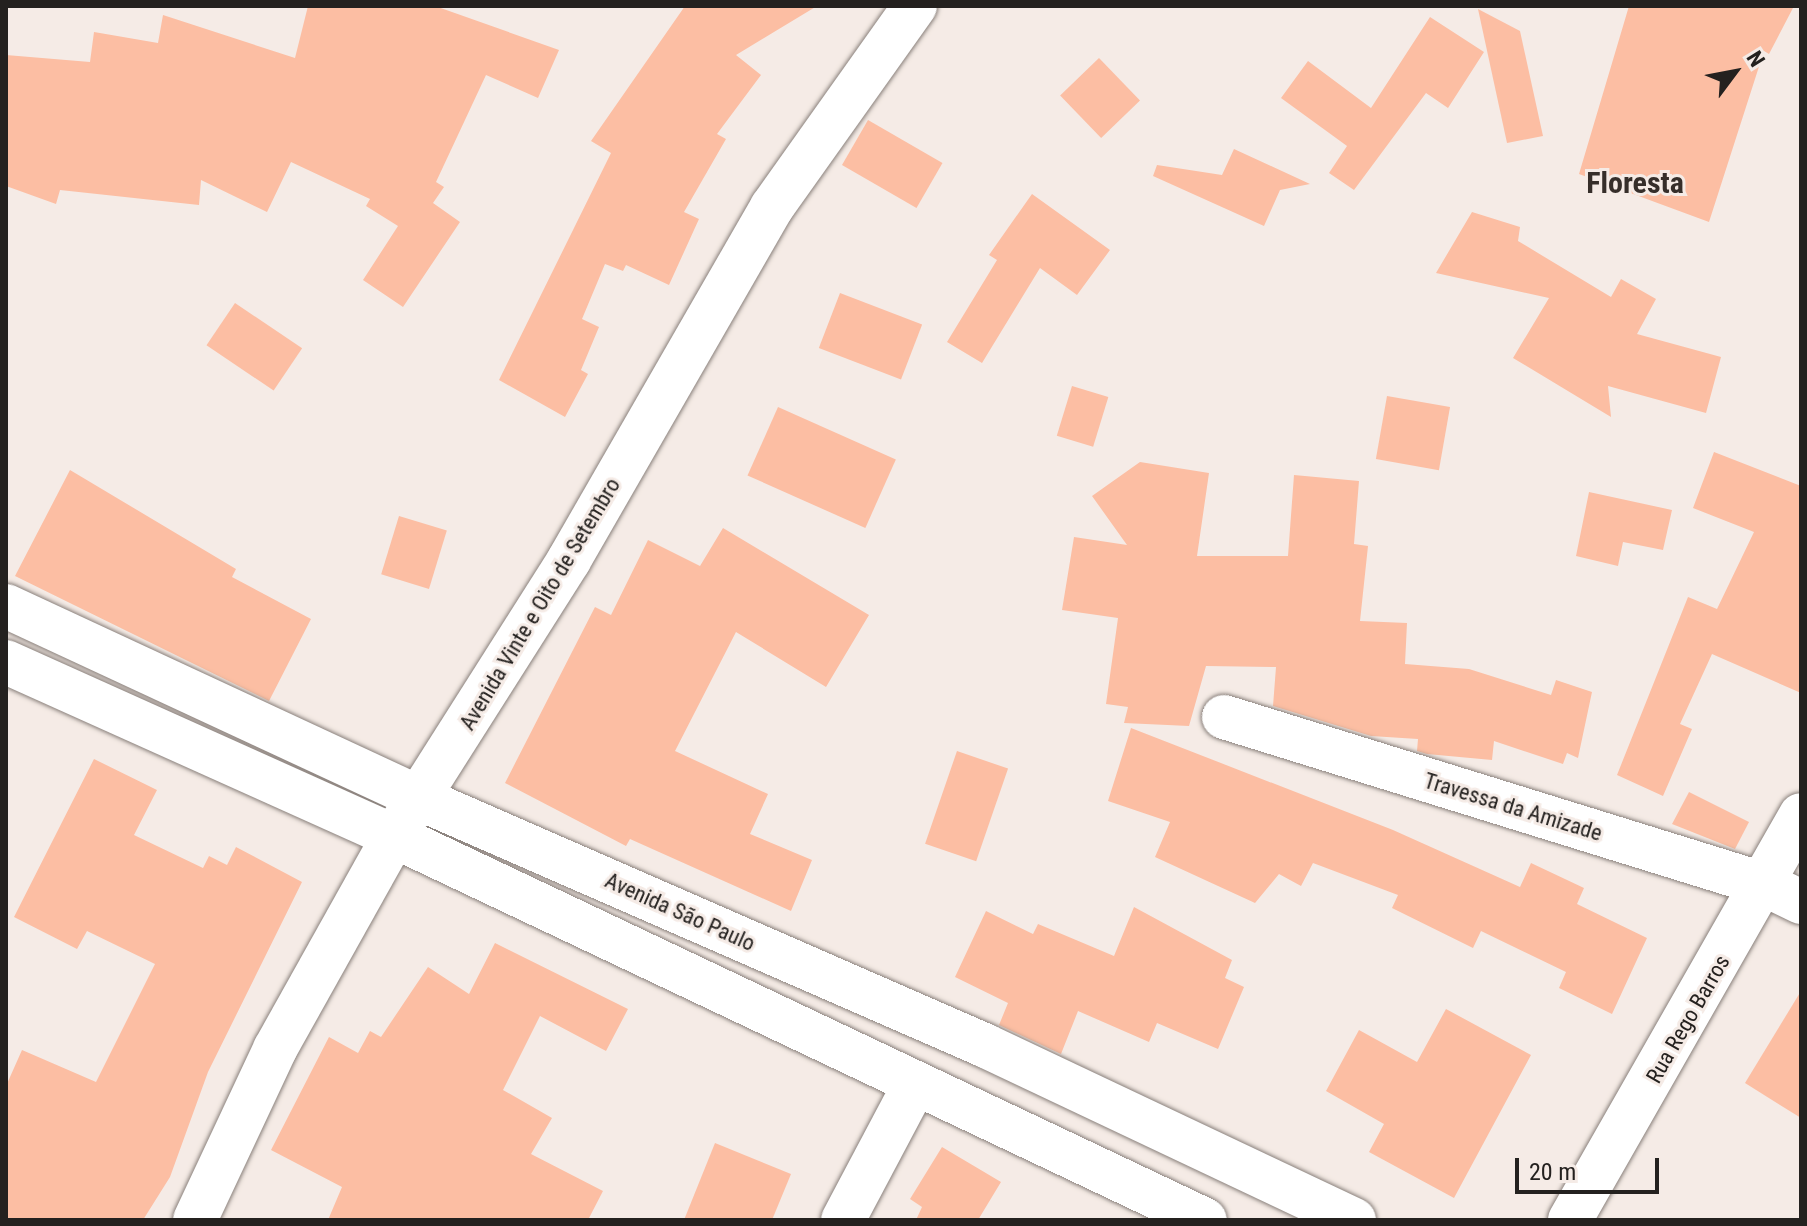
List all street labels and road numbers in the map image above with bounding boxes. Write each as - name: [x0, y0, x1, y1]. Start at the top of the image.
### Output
- street label: Avenida Vinte e Oito de Setembro: [454, 473, 626, 735]
- street label: Travessa da Amizade: [1421, 767, 1605, 847]
- street label: Avenida São Paulo: [601, 867, 759, 957]
- street label: Rua Rego Barros: [1641, 950, 1735, 1088]

